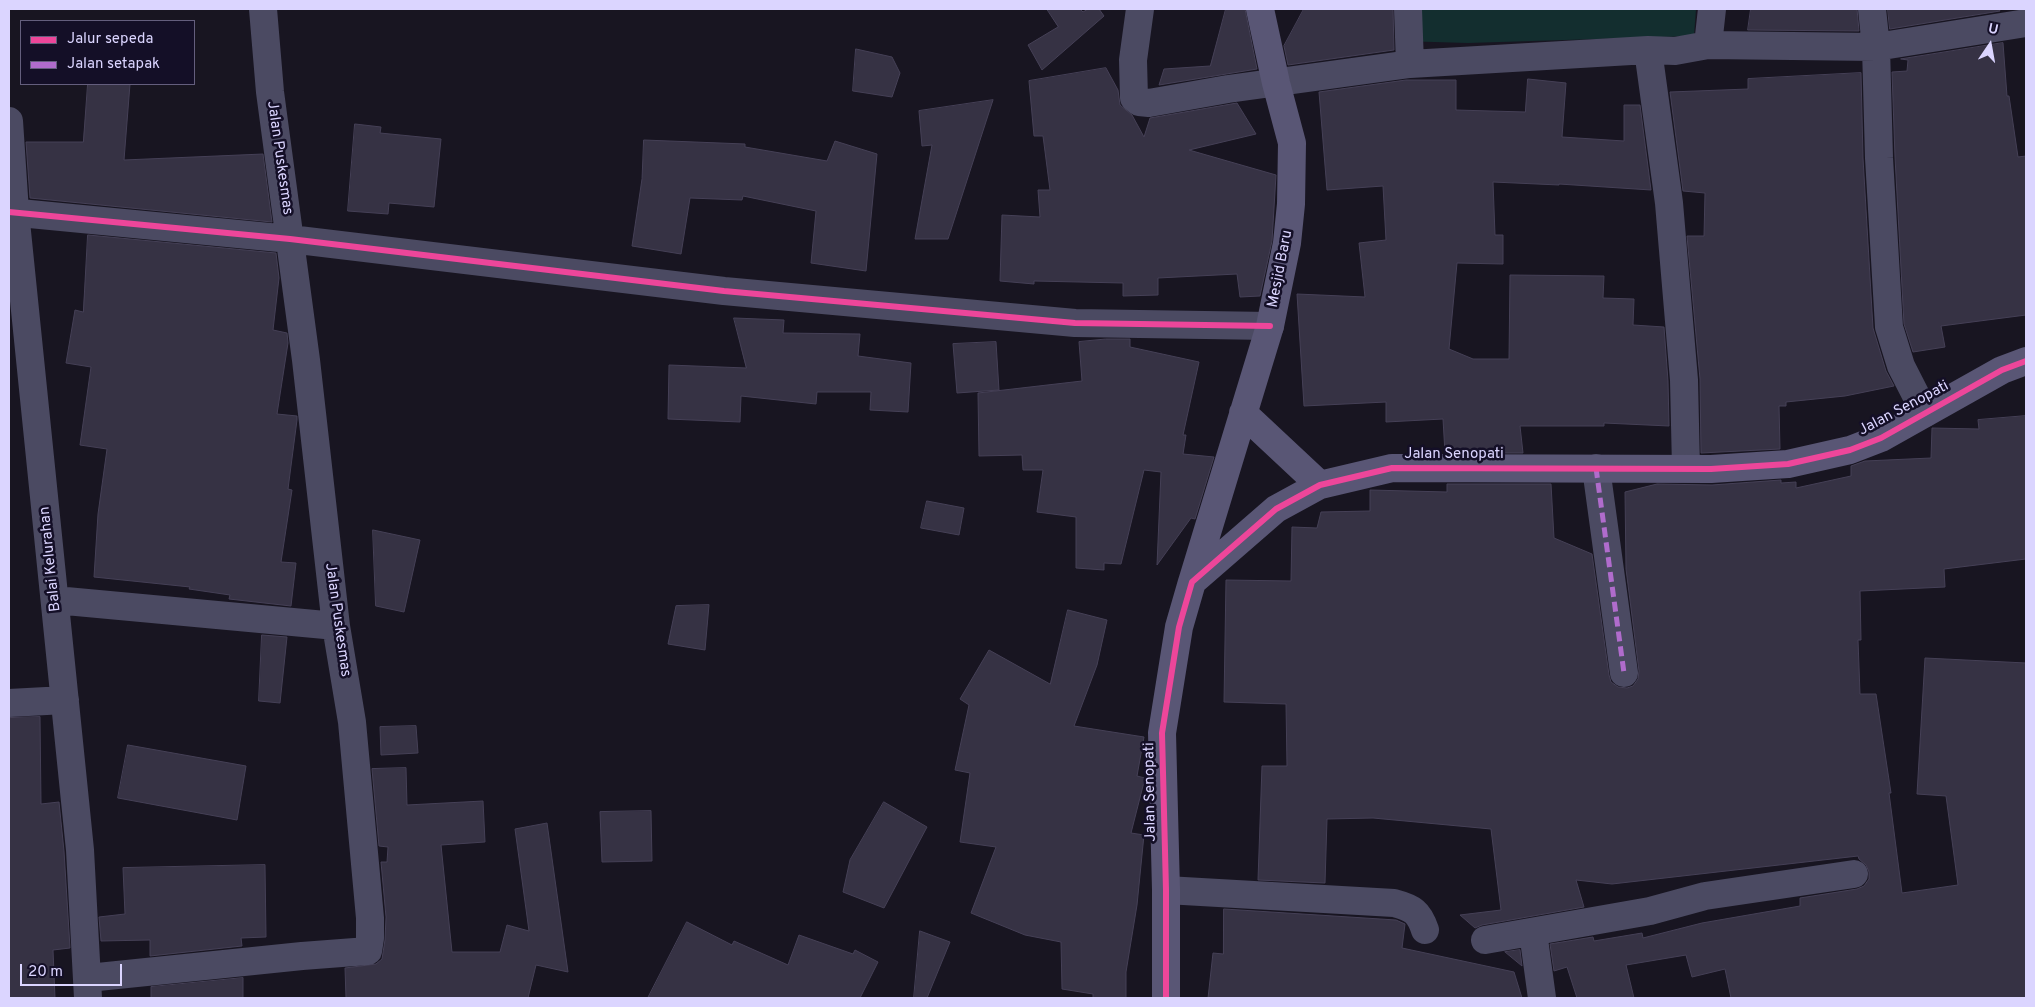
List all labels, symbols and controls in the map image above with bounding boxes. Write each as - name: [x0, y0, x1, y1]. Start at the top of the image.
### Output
- legend: [20, 20, 195, 85]
- north arrow: [1965, 20, 2015, 70]
- text: U: [1987, 20, 2000, 39]
- text: Jalur sepeda: [67, 30, 153, 49]
- text: Jalan setapak: [67, 55, 160, 74]
- street label: Jalan Puskesmas: [262, 100, 296, 216]
- street label: Mesjid Baru: [1265, 229, 1297, 309]
- street label: Jalan Senopati: [1856, 378, 1952, 440]
- street label: Jalan Senopati: [1404, 446, 1504, 464]
- street label: Balai Kelurahan: [37, 506, 65, 612]
- street label: Jalan Puskesmas: [320, 562, 354, 678]
- street label: Jalan Senopati: [1141, 742, 1161, 842]
- scale bar: [22, 954, 125, 986]
- text: 20 m: [28, 963, 63, 982]

